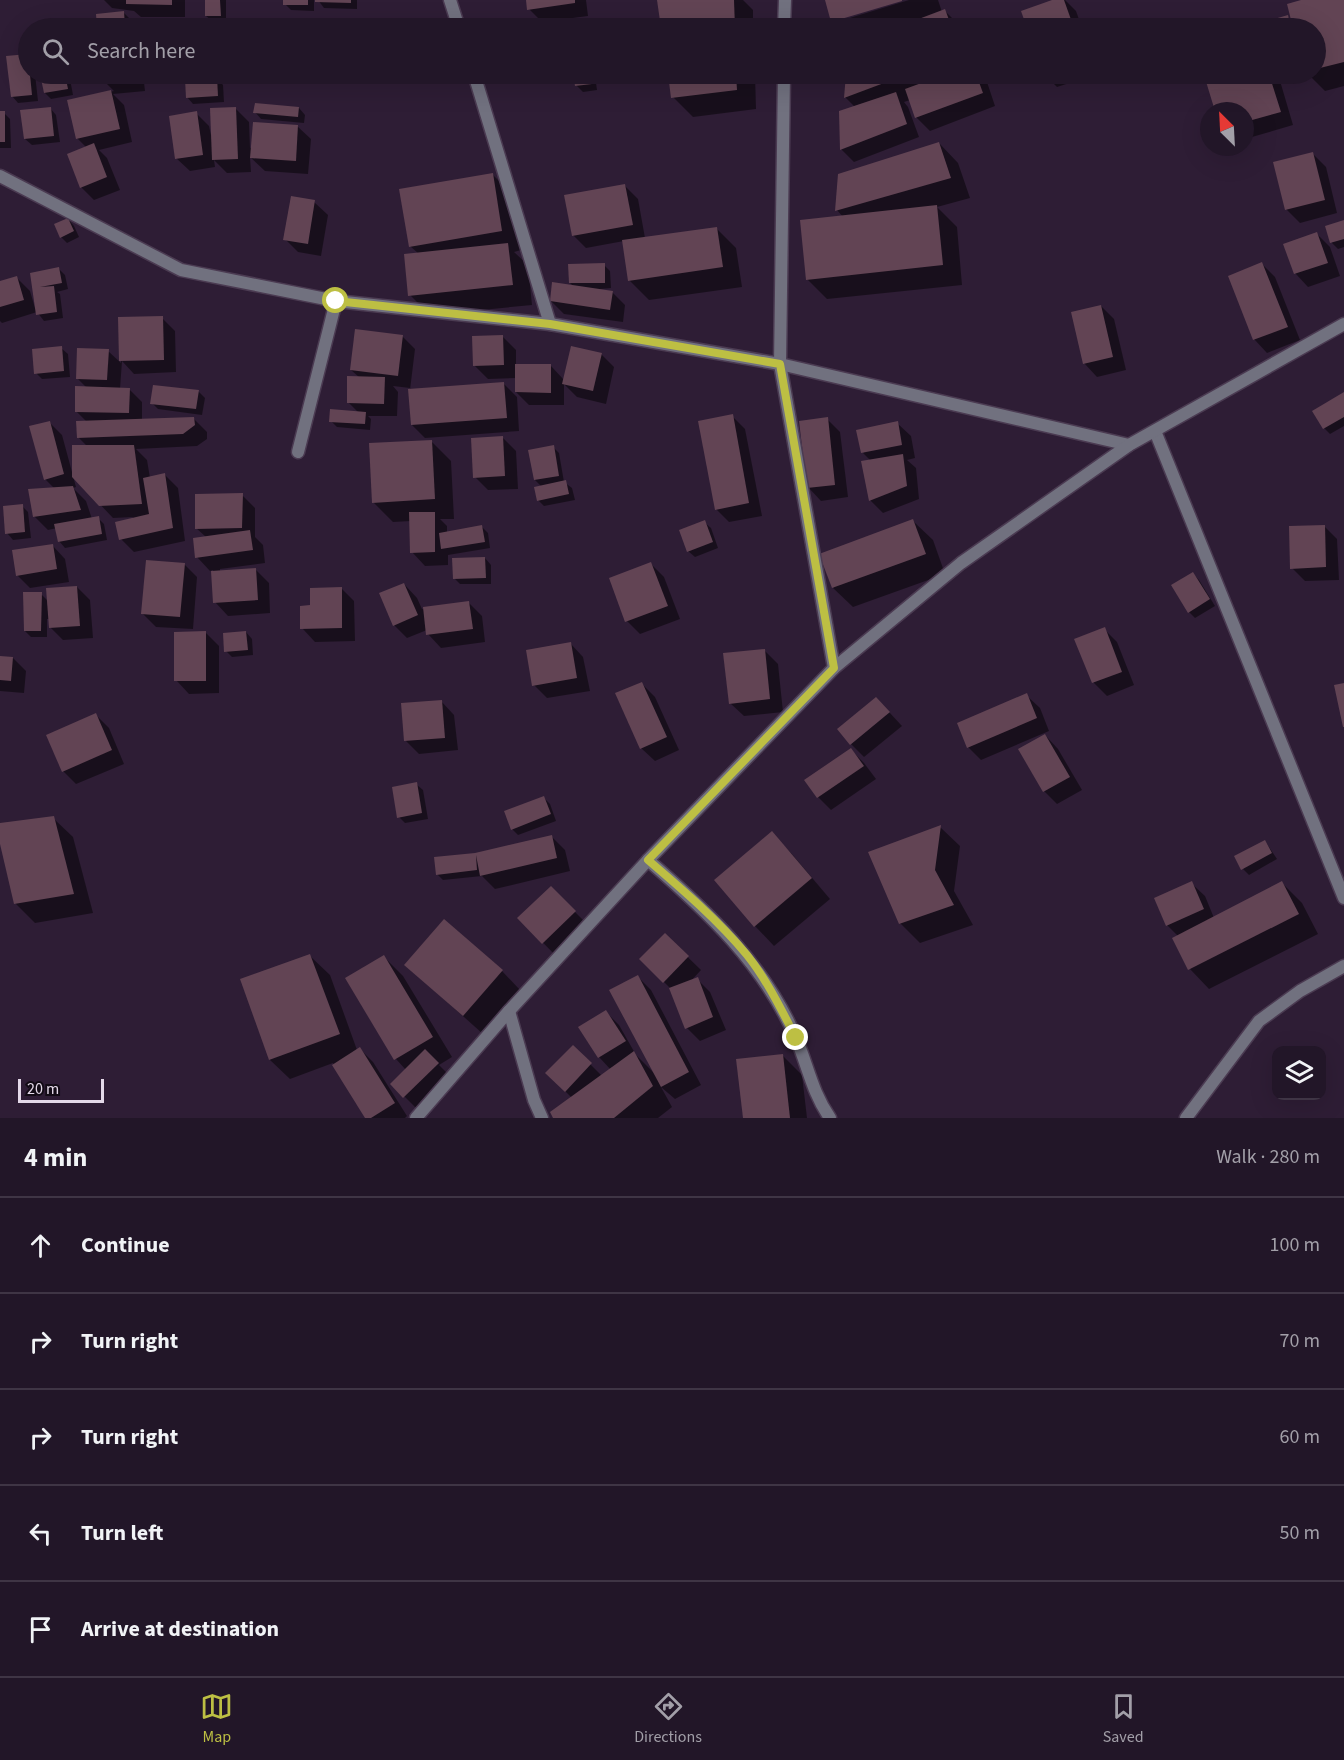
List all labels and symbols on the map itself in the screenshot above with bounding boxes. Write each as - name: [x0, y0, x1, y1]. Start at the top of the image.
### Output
- north arrow: [1200, 102, 1254, 156]
- route start: [322, 287, 348, 313]
- route end: [782, 1024, 808, 1050]
- scale bar: [18, 1076, 104, 1104]

